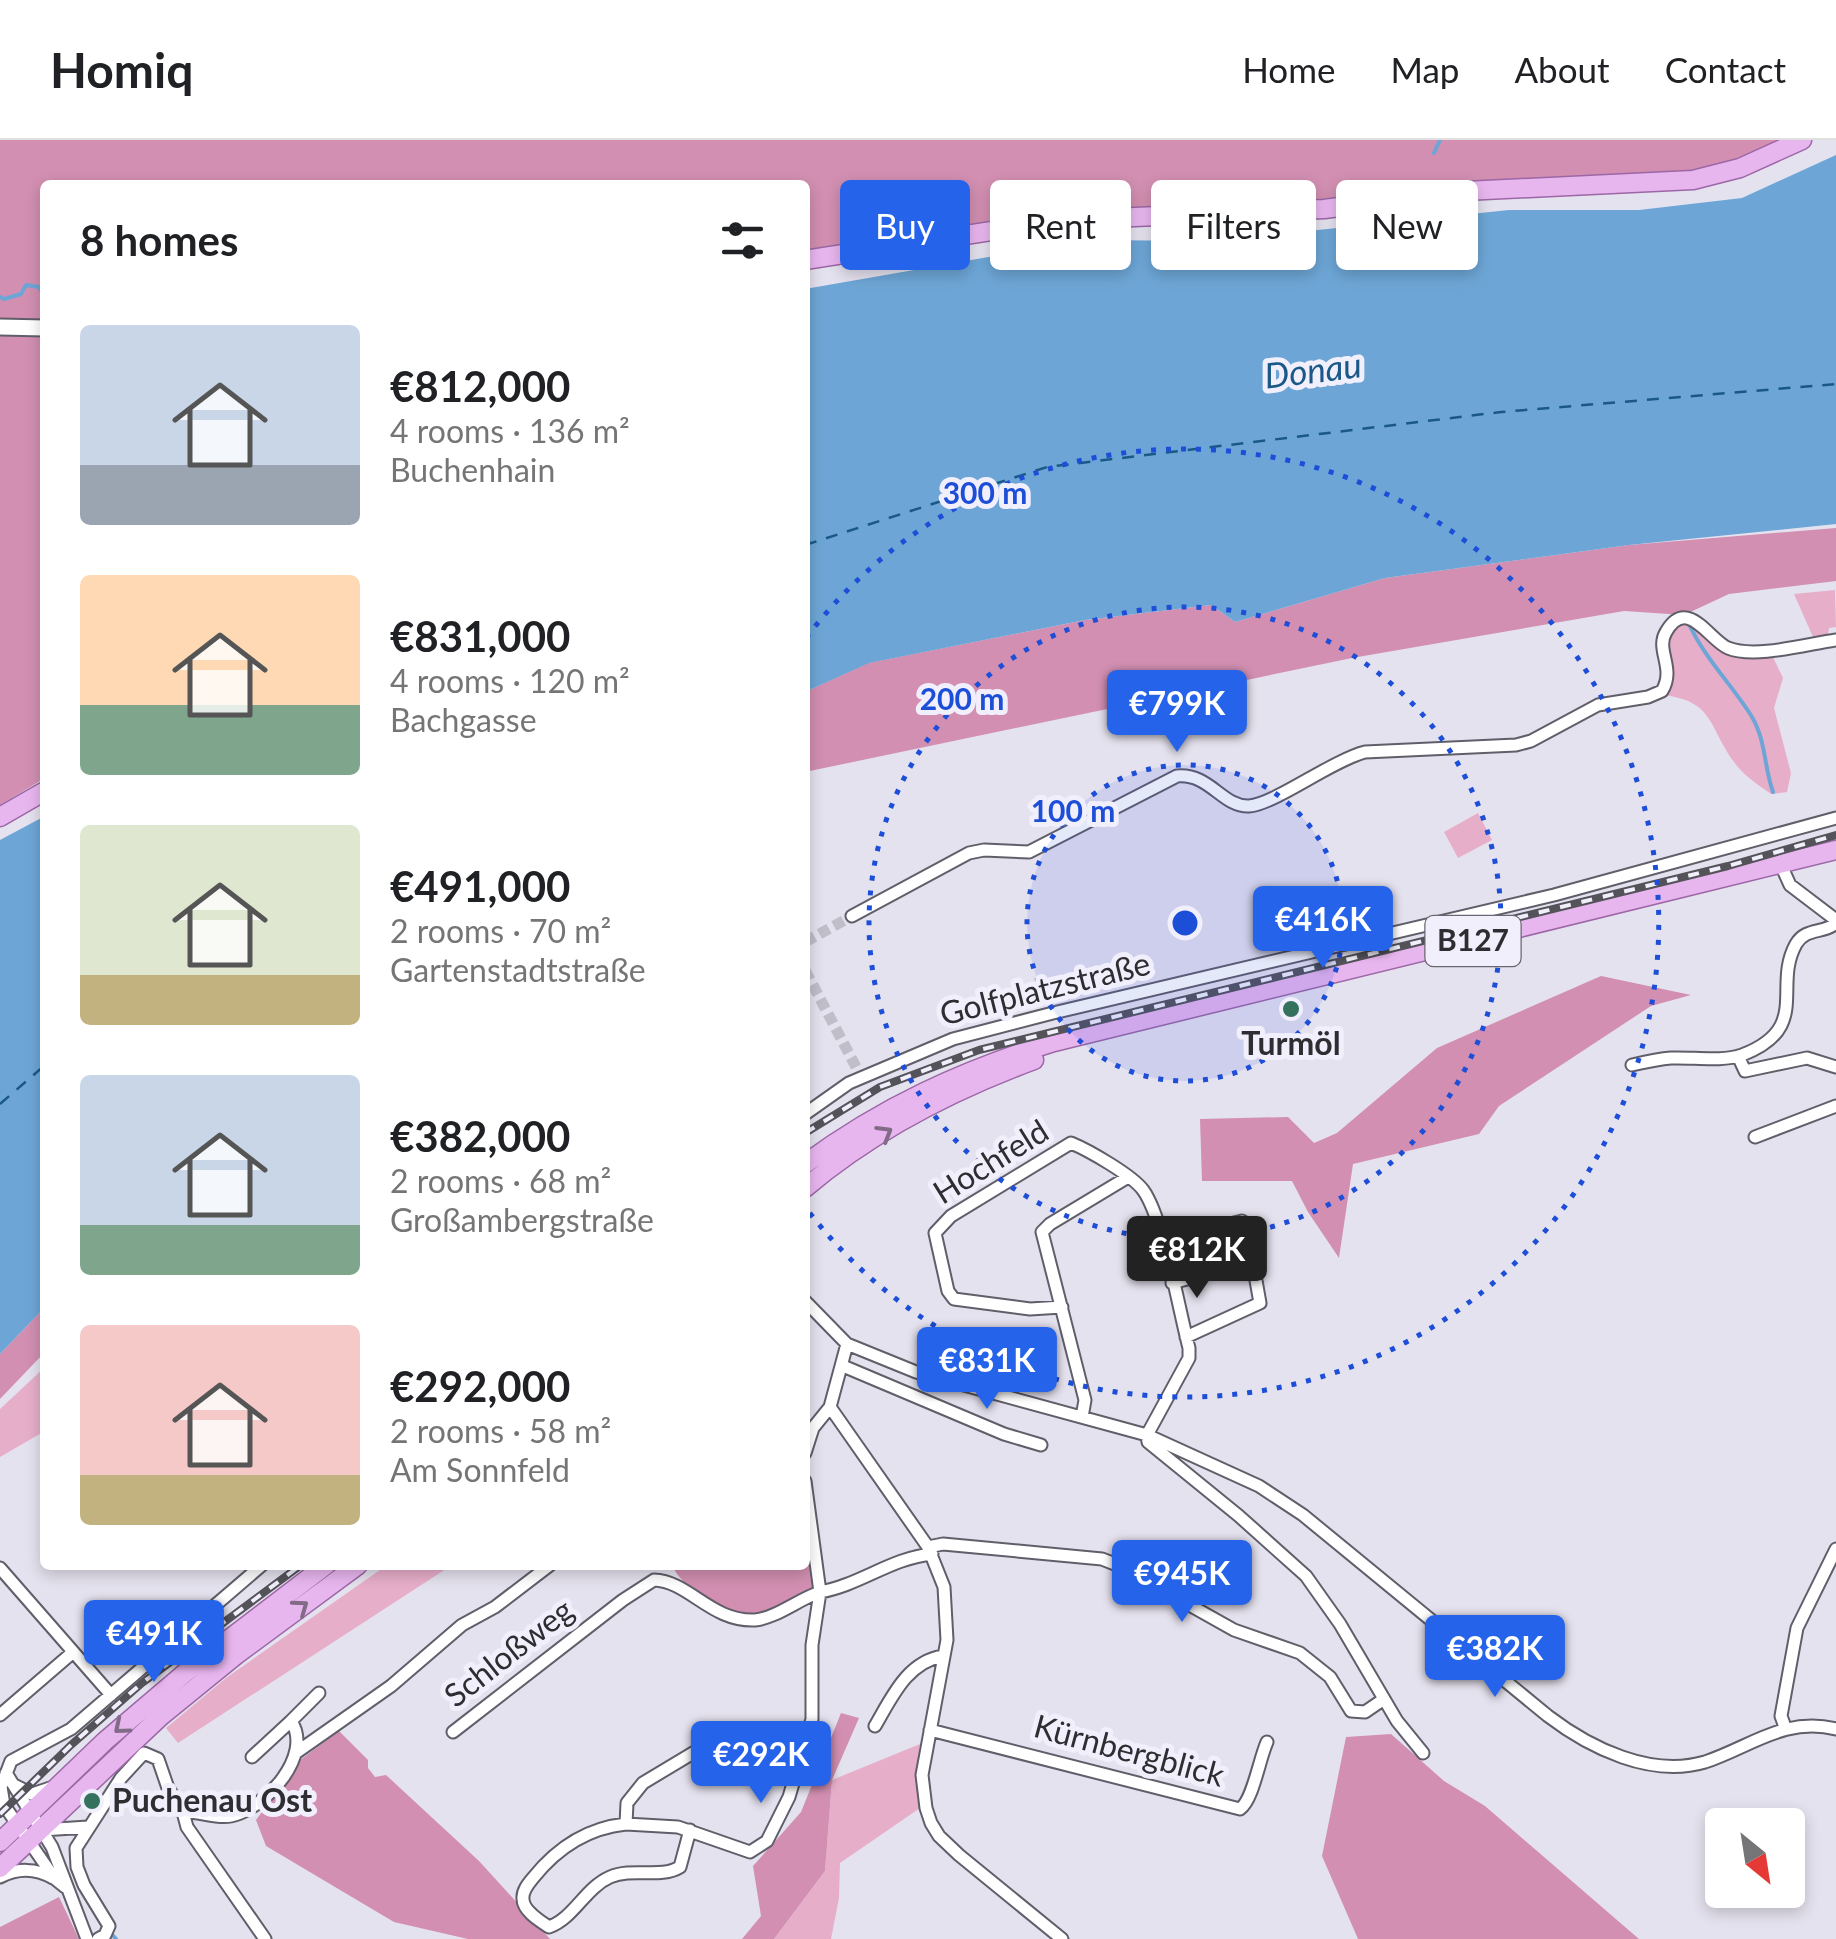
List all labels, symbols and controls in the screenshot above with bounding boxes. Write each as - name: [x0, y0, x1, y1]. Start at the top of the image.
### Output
- text: Homiq: [50, 41, 193, 98]
- text: Home: [1242, 48, 1335, 90]
- text: Map: [1390, 48, 1459, 90]
- text: About: [1514, 48, 1610, 90]
- text: Contact: [1665, 48, 1786, 90]
- chip: Buy: [840, 180, 970, 270]
- chip: Rent: [990, 180, 1131, 270]
- chip: Filters: [1151, 180, 1316, 270]
- chip: New: [1336, 180, 1478, 270]
- icon: filters: [715, 213, 770, 268]
- text: 8 homes: [80, 215, 238, 265]
- water label: Donau: [1262, 342, 1364, 396]
- text: €812,000: [390, 361, 570, 411]
- icon: home: [160, 365, 280, 485]
- text: 4 rooms · 136 m²: [390, 411, 630, 450]
- text: Buchenhain: [390, 450, 555, 489]
- text: 300 m: [943, 474, 1027, 510]
- text: €831,000: [390, 611, 570, 661]
- icon: home: [160, 615, 280, 735]
- text: 4 rooms · 120 m²: [390, 661, 630, 700]
- pin: €799K: [1107, 670, 1247, 755]
- text: 200 m: [920, 680, 1004, 716]
- text: €799K: [1129, 683, 1225, 722]
- text: Bachgasse: [390, 700, 537, 739]
- text: 100 m: [1031, 792, 1115, 828]
- text: €491,000: [390, 861, 570, 911]
- icon: home: [160, 865, 280, 985]
- pin: €416K: [1253, 886, 1393, 971]
- text: €416K: [1275, 899, 1371, 938]
- centre of rings: [1167, 905, 1203, 941]
- text: 2 rooms · 70 m²: [390, 911, 611, 950]
- road number: B127: [1426, 916, 1520, 966]
- street label: Golfplatzstraße: [935, 943, 1154, 1033]
- text: Gartenstadtstraße: [390, 950, 646, 989]
- marker: Turmöl: [1280, 998, 1302, 1020]
- place label: Turmöl: [1241, 1023, 1341, 1062]
- street label: Hochfeld: [926, 1110, 1055, 1211]
- text: €382,000: [390, 1111, 570, 1161]
- icon: home: [160, 1115, 280, 1235]
- one-way arrow: [874, 1126, 892, 1145]
- text: 2 rooms · 68 m²: [390, 1161, 611, 1200]
- text: Großambergstraße: [390, 1200, 654, 1239]
- pin: €812K: [1127, 1216, 1267, 1301]
- text: €812K: [1149, 1229, 1245, 1268]
- pin: €831K: [917, 1327, 1057, 1412]
- text: €831K: [939, 1340, 1035, 1379]
- text: €292,000: [390, 1361, 570, 1411]
- icon: home: [160, 1365, 280, 1485]
- text: 2 rooms · 58 m²: [390, 1411, 611, 1450]
- text: Am Sonnfeld: [390, 1450, 570, 1489]
- pin: €945K: [1112, 1540, 1252, 1625]
- text: €945K: [1134, 1553, 1230, 1592]
- street label: Schloßweg: [436, 1589, 580, 1714]
- pin: €491K: [84, 1600, 224, 1685]
- one-way arrow: [290, 1601, 308, 1619]
- text: €491K: [106, 1613, 202, 1652]
- pin: €382K: [1425, 1615, 1565, 1700]
- text: €382K: [1447, 1628, 1543, 1667]
- street label: Kürnbergblick: [1030, 1705, 1229, 1794]
- one-way arrow: [115, 1715, 133, 1733]
- pin: €292K: [691, 1721, 831, 1806]
- text: €292K: [713, 1734, 809, 1773]
- place label: Puchenau Ost: [112, 1780, 312, 1819]
- marker: Puchenau Ost: [81, 1790, 103, 1812]
- north arrow: [1705, 1808, 1805, 1908]
- map controls: [1705, 1808, 1805, 1908]

